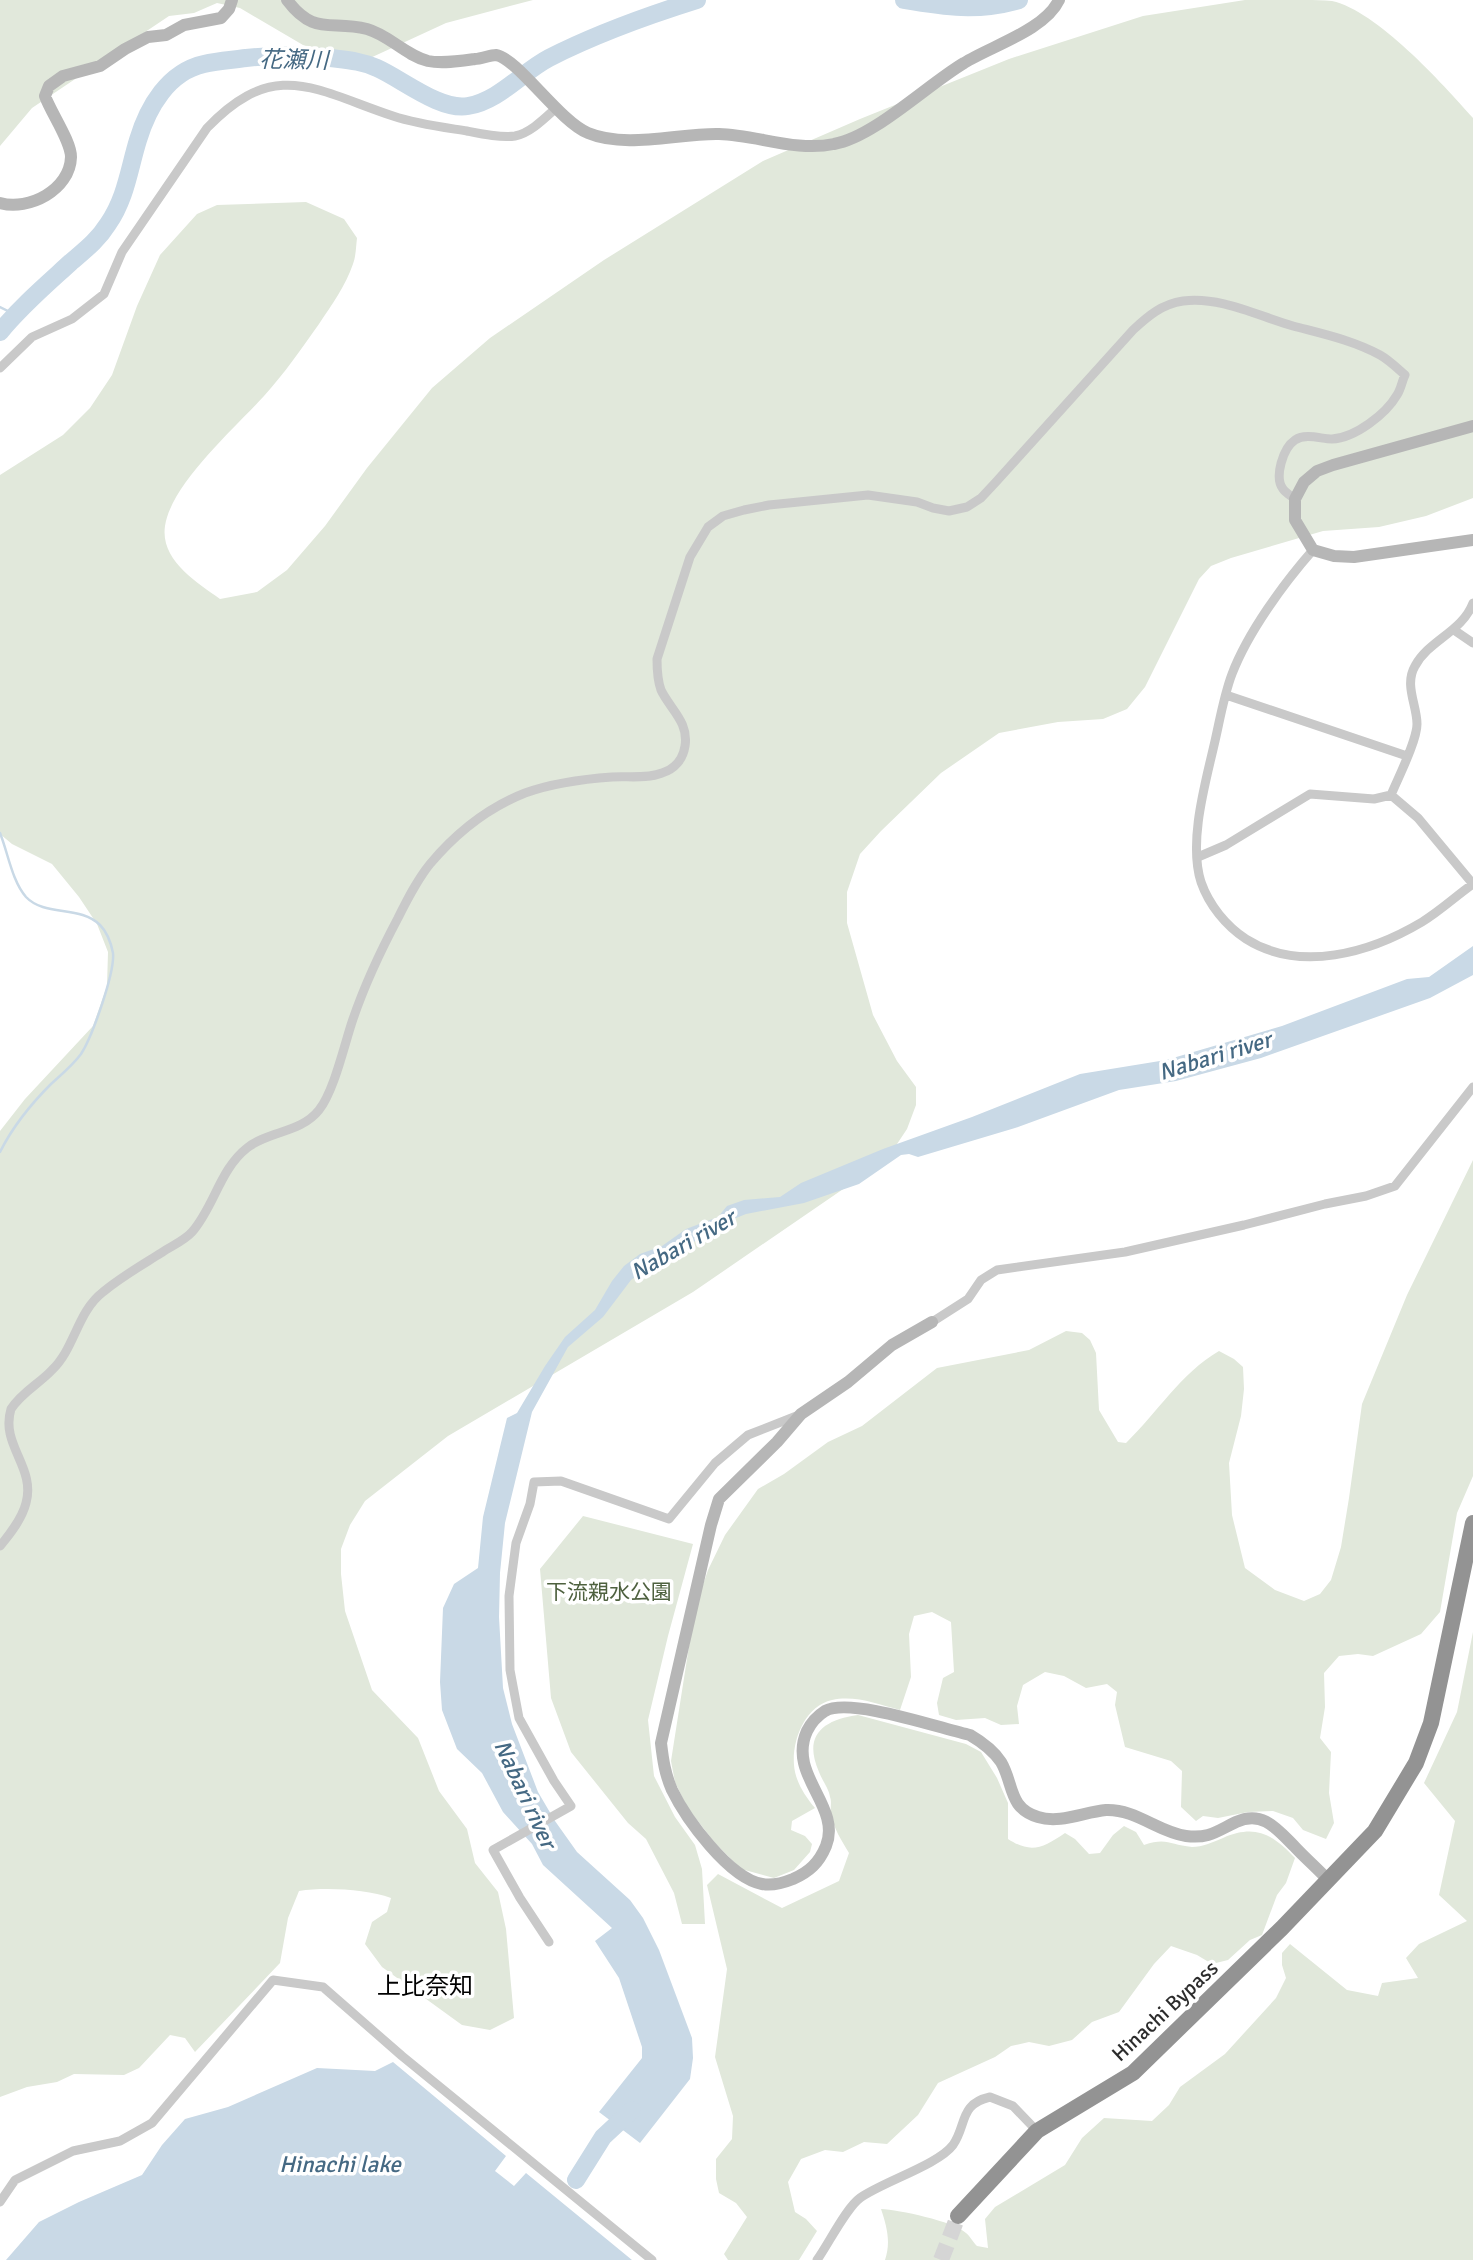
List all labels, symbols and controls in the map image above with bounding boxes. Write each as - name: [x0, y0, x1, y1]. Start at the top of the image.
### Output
- water label: 花瀬川: [259, 45, 332, 75]
- water label: Nabari river: [1155, 1024, 1278, 1087]
- water label: Nabari river: [625, 1202, 744, 1287]
- park label: 下流親水公園: [546, 1579, 672, 1605]
- water label: Nabari river: [487, 1735, 564, 1856]
- street label: Hinachi Bypass: [1106, 1955, 1224, 2067]
- district label: 上比奈知: [377, 1971, 473, 2001]
- water label: Hinachi lake: [279, 2150, 402, 2179]

